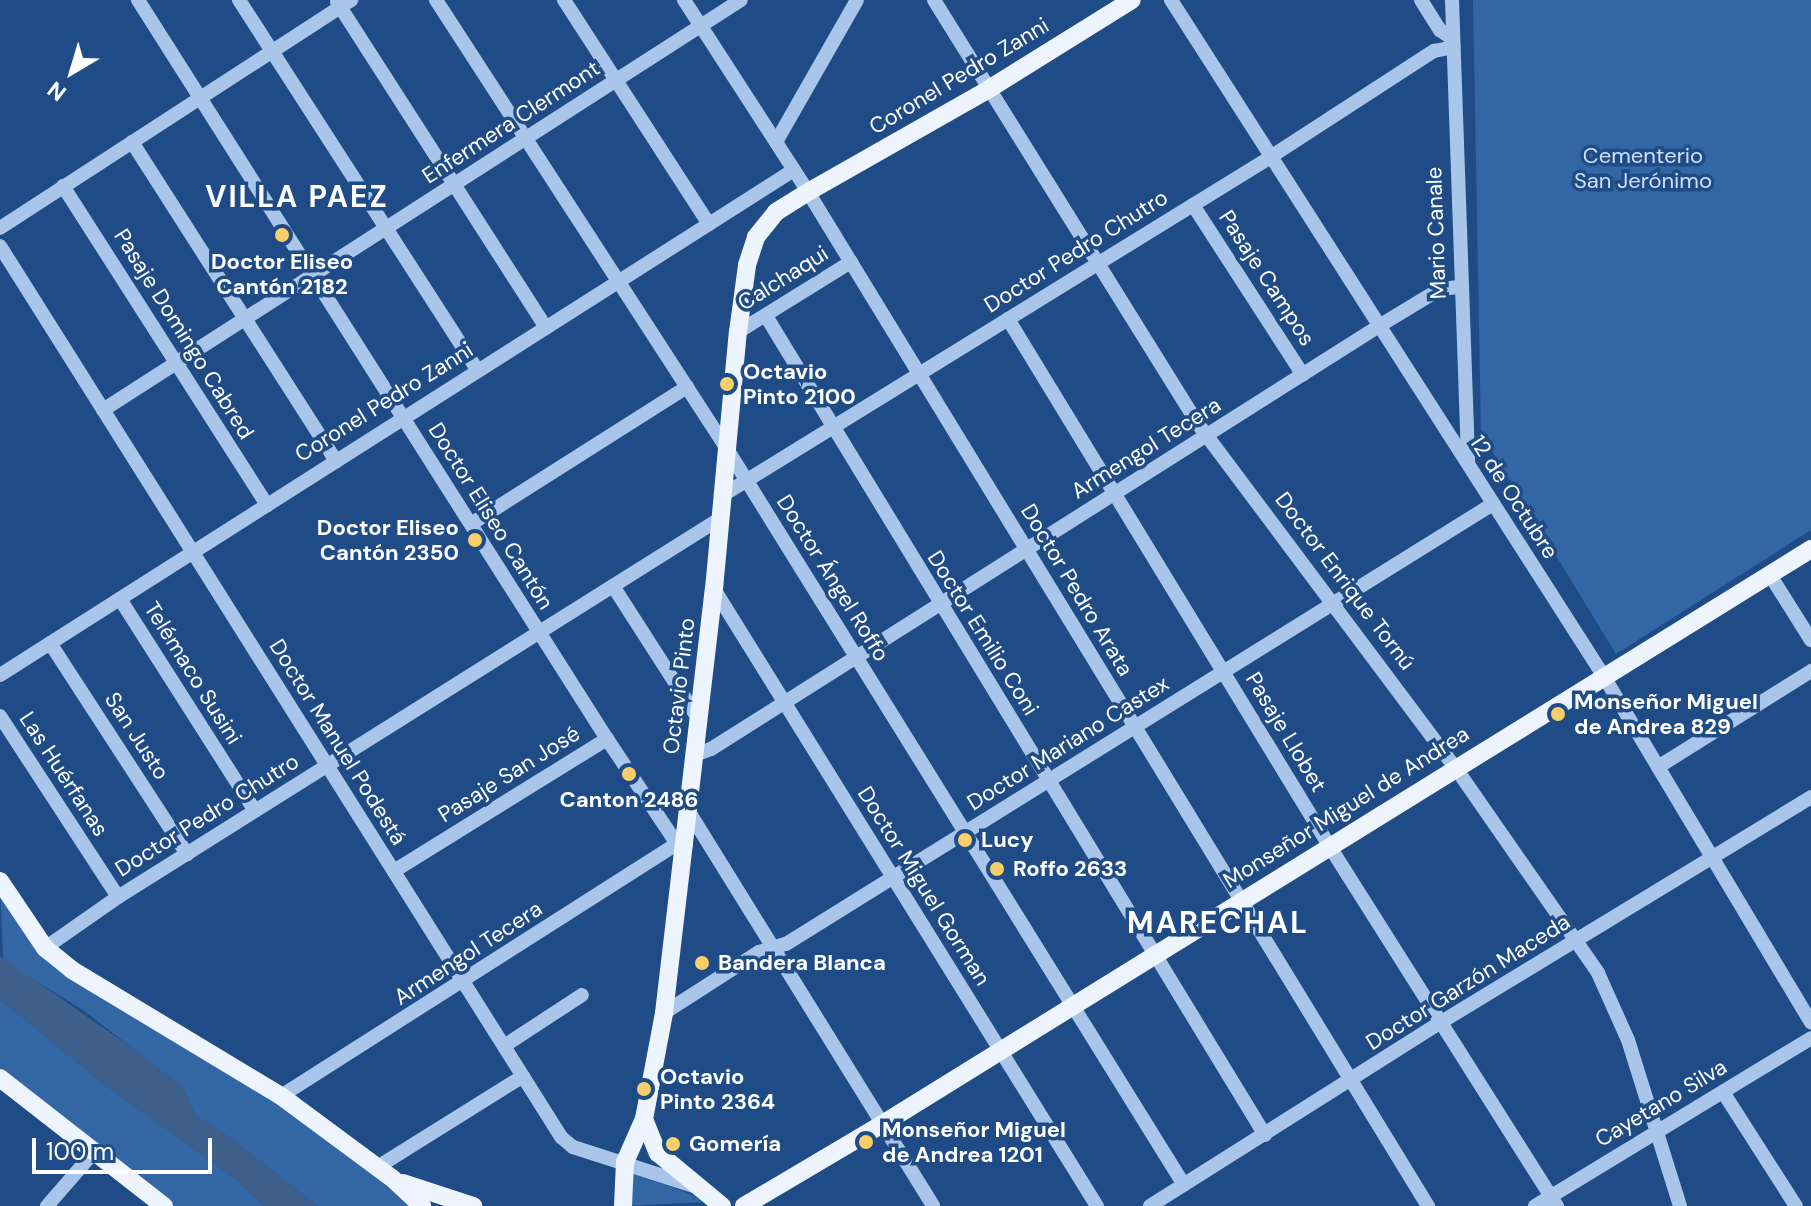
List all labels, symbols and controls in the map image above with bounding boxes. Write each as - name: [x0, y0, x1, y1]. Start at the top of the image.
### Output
- street label: Coronel Pedro Zanni: [864, 12, 1054, 140]
- north arrow: [32, 32, 112, 112]
- street label: Enfermera Clermont: [417, 55, 605, 189]
- text: N: [42, 75, 72, 108]
- park label: Cementerio San Jerónimo: [1574, 142, 1712, 194]
- street label: Mario Canale: [1420, 166, 1452, 300]
- district label: VILLA PAEZ: [205, 179, 389, 215]
- street label: Doctor Pedro Chutro: [979, 184, 1173, 318]
- street label: Pasaje Campos: [1213, 205, 1321, 351]
- street label: Pasaje Domingo Cabred: [108, 224, 260, 444]
- marker: Doctor Eliseo Cantón 2182: [273, 226, 291, 244]
- street label: Calchaqui: [733, 240, 833, 316]
- place label: Doctor Eliseo Cantón 2182: [211, 248, 353, 300]
- street label: Coronel Pedro Zanni: [290, 337, 478, 467]
- place label: Octavio Pinto 2100: [743, 358, 856, 410]
- marker: Octavio Pinto 2100: [718, 375, 736, 393]
- street label: Armengol Tecera: [1066, 391, 1226, 505]
- street label: Doctor Eliseo Cantón: [423, 418, 559, 614]
- street label: 12 de Octubre: [1464, 430, 1564, 564]
- street label: Doctor Enrique Tornú: [1270, 487, 1420, 675]
- street label: Doctor Ángel Roffo: [771, 490, 895, 666]
- street label: Doctor Pedro Arata: [1015, 499, 1139, 681]
- place label: Doctor Eliseo Cantón 2350: [317, 514, 459, 566]
- marker: Doctor Eliseo Cantón 2350: [466, 531, 484, 549]
- street label: Doctor Emilio Coni: [922, 546, 1044, 720]
- street label: Telémaco Susini: [139, 597, 247, 749]
- street label: Octavio Pinto: [658, 616, 700, 756]
- street label: Doctor Manuel Podestá: [264, 634, 412, 850]
- street label: Pasaje Llobet: [1240, 667, 1332, 797]
- street label: Doctor Mariano Castex: [962, 670, 1174, 816]
- street label: San Justo: [99, 687, 175, 785]
- place label: Monseñor Miguel de Andrea 829: [1574, 688, 1758, 740]
- marker: Monseñor Miguel de Andrea 829: [1549, 705, 1567, 723]
- street label: Las Huérfanas: [14, 707, 114, 841]
- street label: Pasaje San José: [433, 720, 585, 828]
- street label: Monseñor Miguel de Andrea: [1218, 720, 1474, 894]
- street label: Doctor Pedro Chutro: [110, 748, 304, 882]
- marker: Canton 2486: [620, 765, 638, 783]
- street label: Doctor Miguel Gorman: [852, 782, 996, 990]
- place label: Canton 2486: [560, 787, 698, 813]
- place label: Lucy: [981, 827, 1033, 853]
- marker: Lucy: [956, 831, 974, 849]
- place label: Roffo 2633: [1013, 856, 1127, 882]
- marker: Roffo 2633: [988, 860, 1006, 878]
- street label: Armengol Tecera: [389, 895, 547, 1011]
- district label: MARECHAL: [1127, 905, 1309, 941]
- street label: Doctor Garzón Maceda: [1361, 908, 1575, 1056]
- place label: Bandera Blanca: [718, 950, 886, 976]
- marker: Bandera Blanca: [693, 954, 711, 972]
- street label: Cayetano Silva: [1590, 1053, 1732, 1153]
- place label: Octavio Pinto 2364: [660, 1063, 775, 1114]
- marker: Octavio Pinto 2364: [635, 1080, 653, 1098]
- place label: Monseñor Miguel de Andrea 1201: [882, 1116, 1066, 1168]
- scale bar: [36, 1122, 216, 1172]
- place label: Gomería: [689, 1131, 781, 1157]
- marker: Monseñor Miguel de Andrea 1201: [857, 1133, 875, 1151]
- marker: Gomería: [664, 1135, 682, 1153]
- text: 100 m: [46, 1136, 114, 1167]

